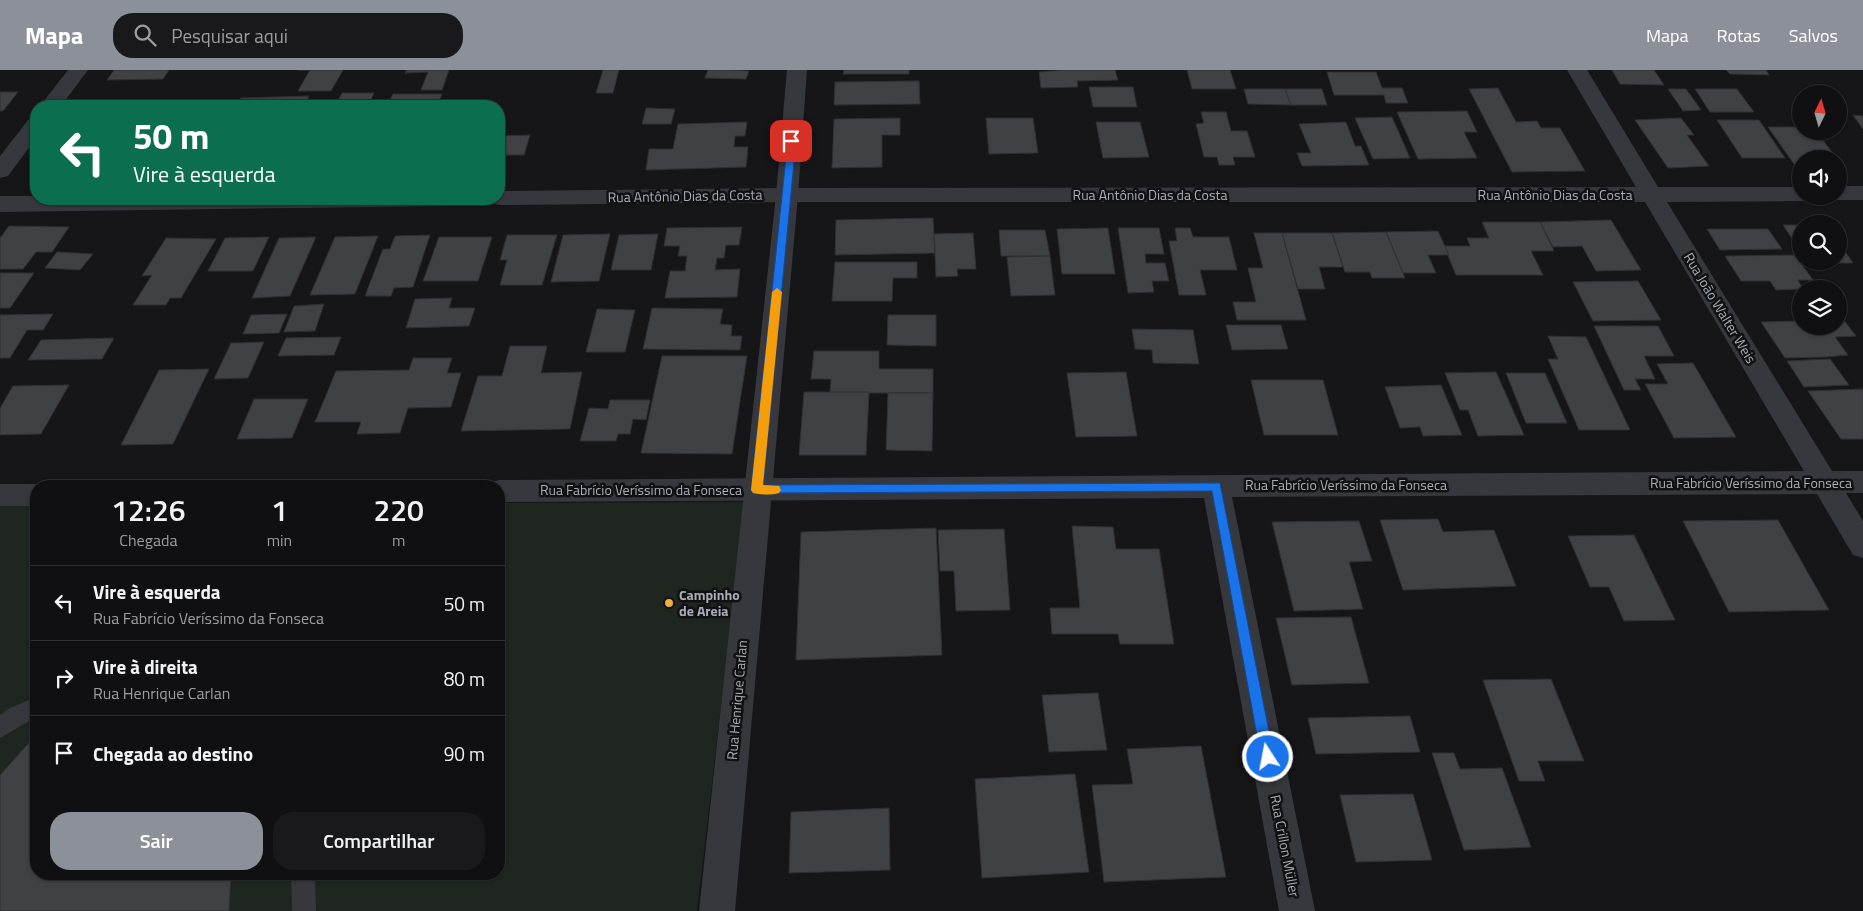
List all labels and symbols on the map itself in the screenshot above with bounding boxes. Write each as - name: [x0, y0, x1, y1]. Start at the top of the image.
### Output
- north arrow: [1792, 85, 1848, 140]
- pin: [770, 120, 812, 162]
- street label: Rua Antônio Dias da Costa: [607, 184, 763, 207]
- street label: Rua Antônio Dias da Costa: [1073, 184, 1227, 205]
- street label: Rua Antônio Dias da Costa: [1478, 184, 1632, 205]
- street label: Rua João Walter Weis: [1679, 248, 1762, 367]
- street label: Rua Fabrício Veríssimo da Fonseca: [1650, 472, 1852, 493]
- street label: Rua Fabrício Veríssimo da Fonseca: [1245, 474, 1447, 495]
- street label: Rua Fabrício Veríssimo da Fonseca: [540, 479, 742, 500]
- place label: Campinho de Areia: [679, 584, 740, 621]
- marker: Campinho de Areia: [663, 597, 675, 609]
- street label: Rua Henrique Carlan: [721, 639, 752, 761]
- position arrow: [1241, 730, 1293, 782]
- street label: Rua Crillon Müller: [1265, 793, 1306, 899]

